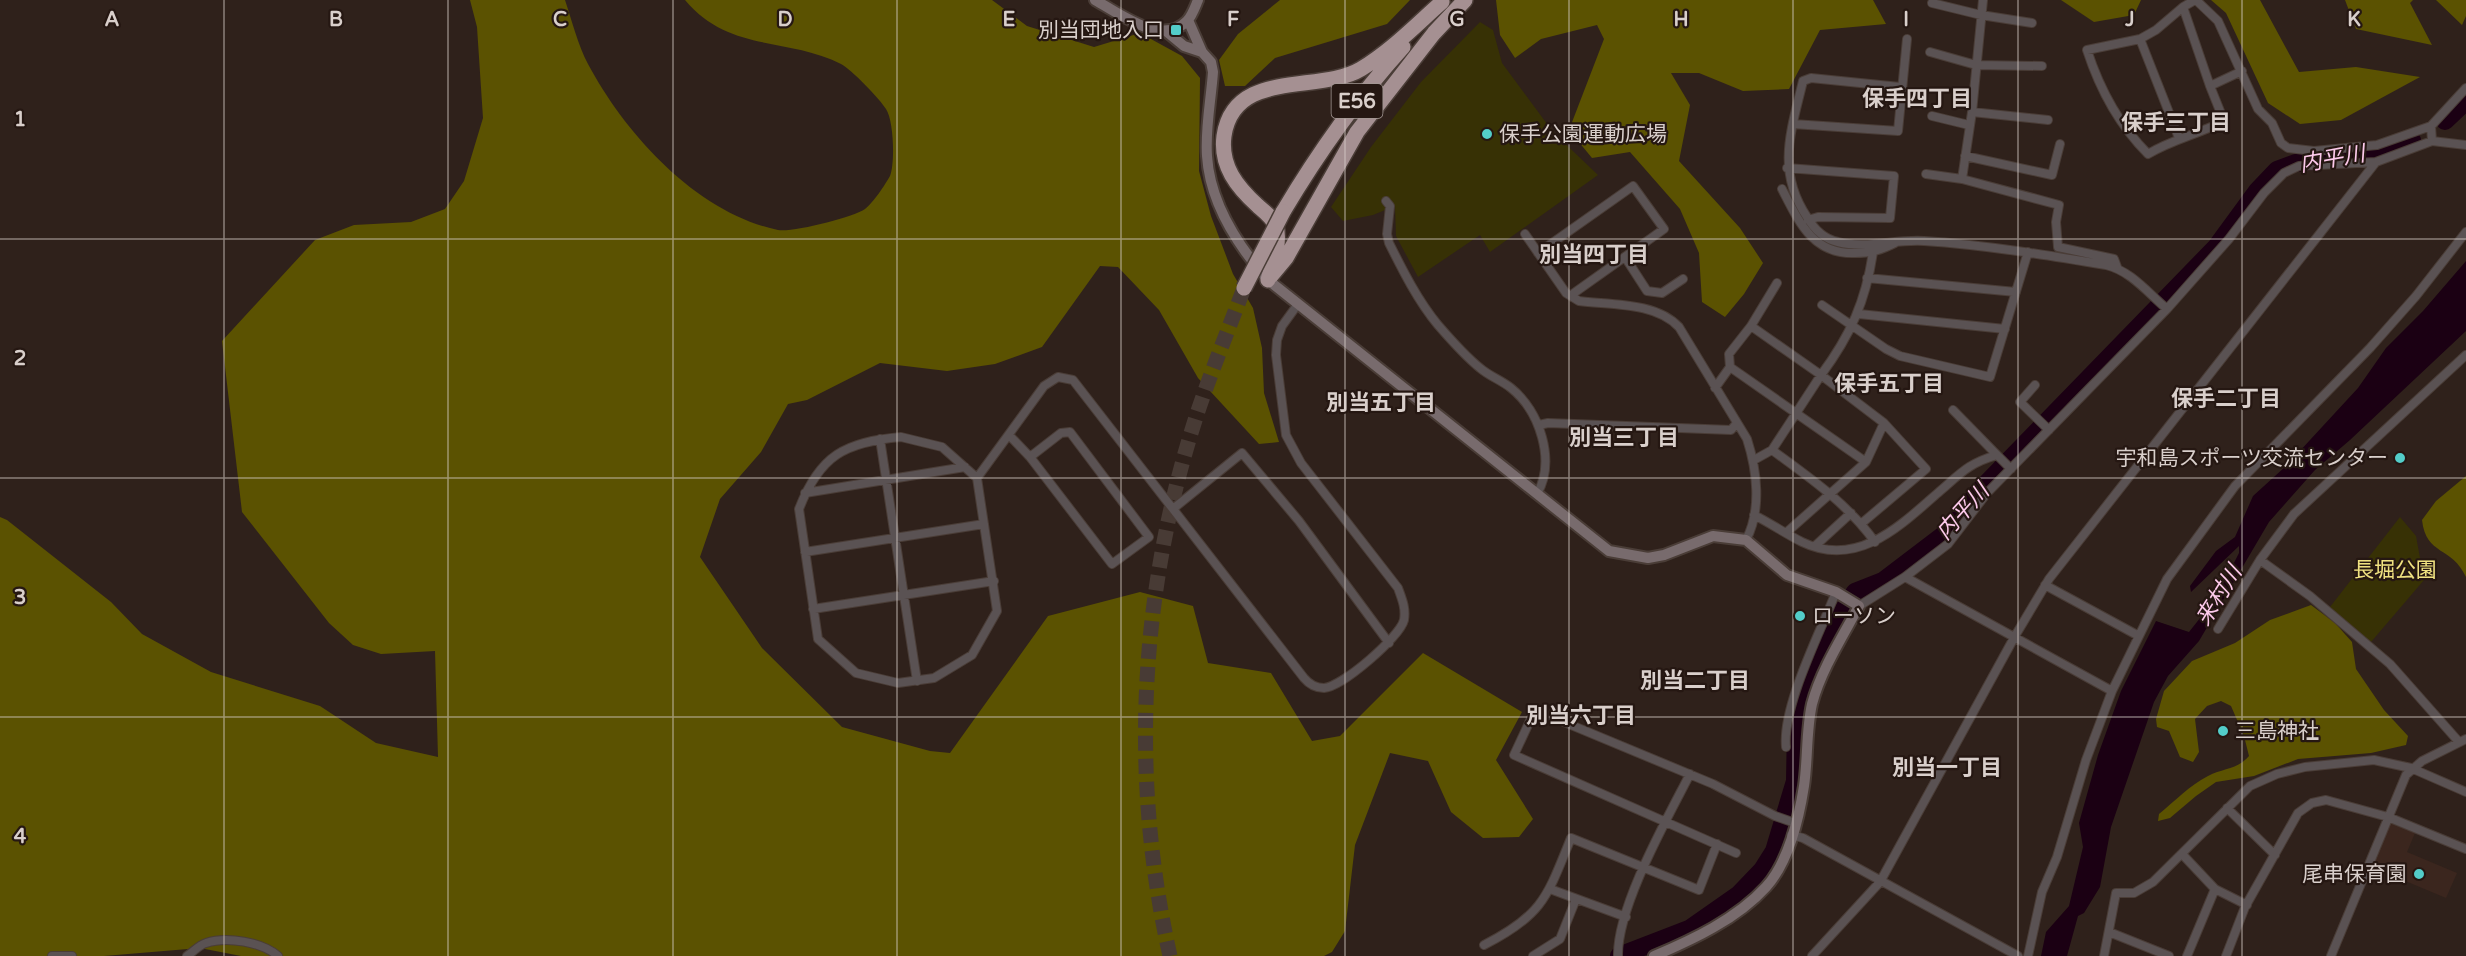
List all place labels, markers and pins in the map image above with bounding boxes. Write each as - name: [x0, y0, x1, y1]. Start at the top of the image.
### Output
- place label: 別当団地入口: [1038, 18, 1164, 43]
- marker: 別当団地入口: [1169, 23, 1183, 37]
- place label: 保手公園運動広場: [1499, 122, 1667, 147]
- marker: 保手公園運動広場: [1480, 127, 1494, 141]
- place label: 宇和島スポーツ交流センター: [2115, 446, 2388, 471]
- marker: 宇和島スポーツ交流センター: [2393, 451, 2407, 465]
- place label: ローソン: [1812, 604, 1896, 629]
- marker: ローソン: [1793, 609, 1807, 623]
- place label: 三島神社: [2235, 719, 2319, 744]
- marker: 三島神社: [2216, 724, 2230, 738]
- place label: 尾串保育園: [2302, 862, 2407, 887]
- marker: 尾串保育園: [2412, 867, 2426, 881]

